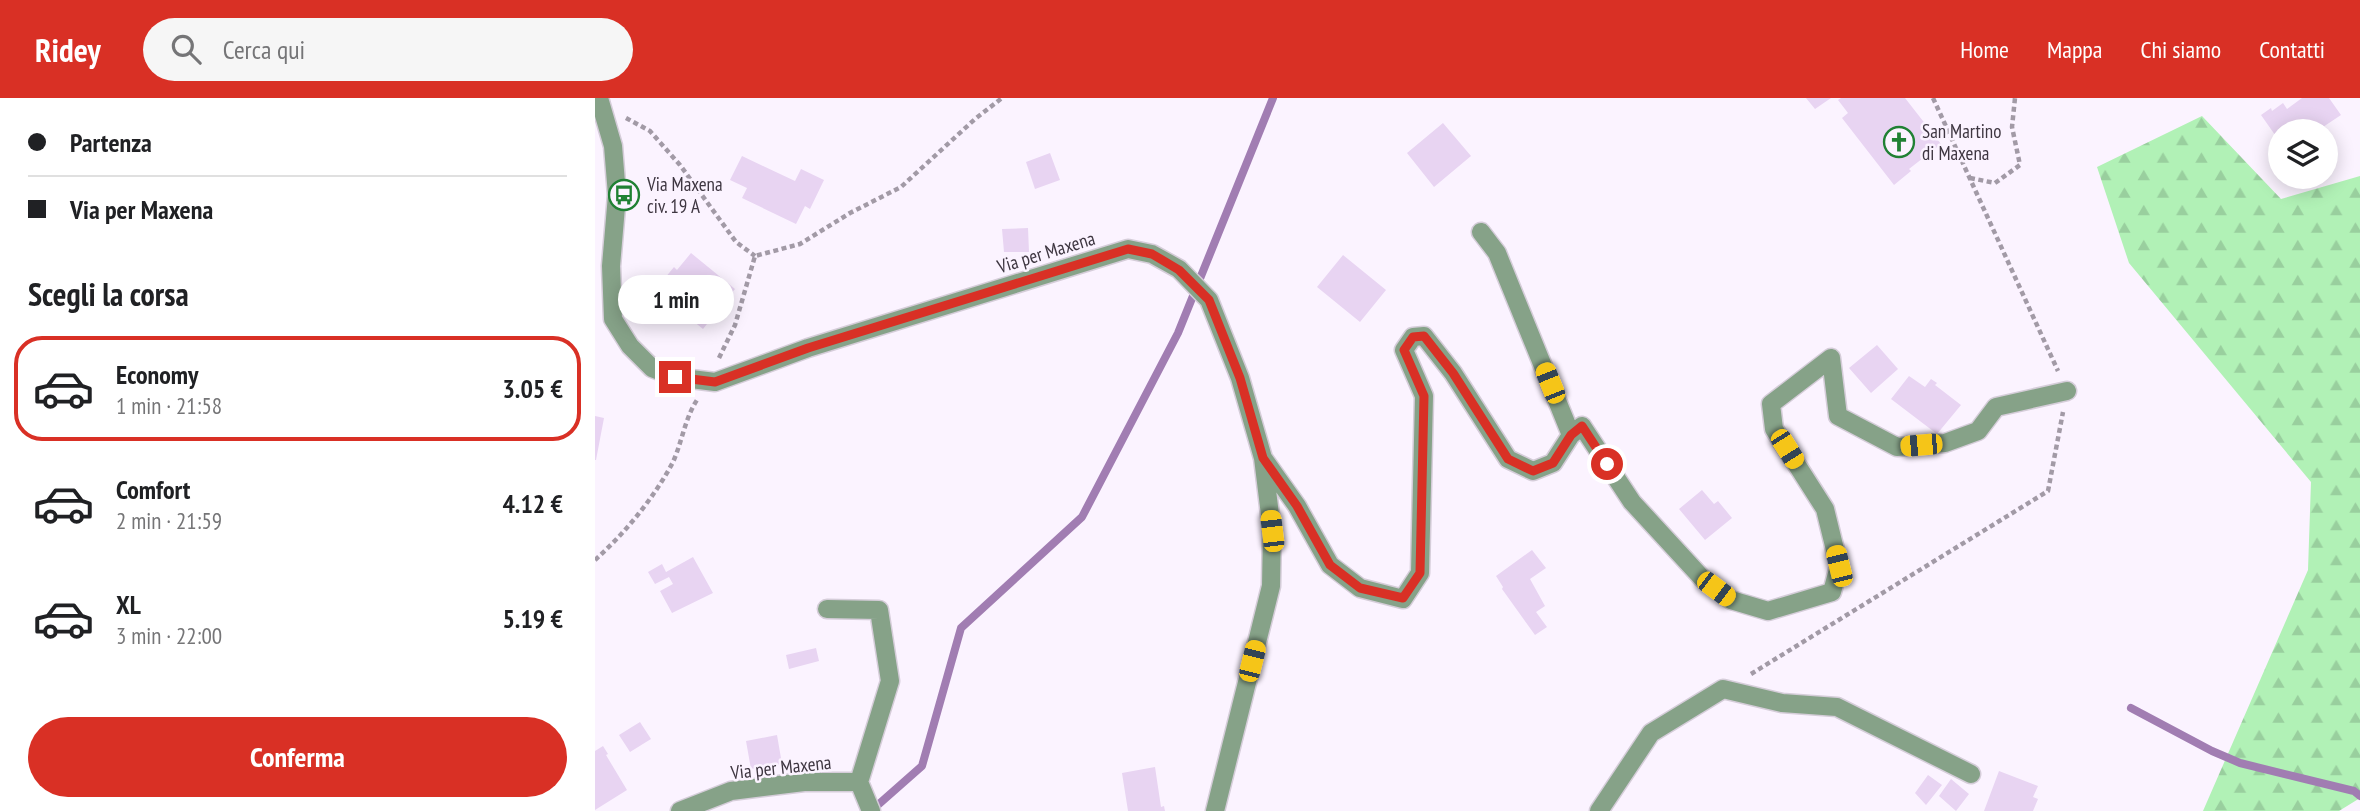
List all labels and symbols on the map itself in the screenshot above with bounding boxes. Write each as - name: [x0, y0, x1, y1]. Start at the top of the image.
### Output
- place label: San Martino di Maxena: [1922, 119, 2001, 165]
- church icon: San Martino di Maxena: [1882, 125, 1916, 159]
- place label: Via Maxena civ. 19 A: [646, 172, 723, 218]
- bus stop icon: Via Maxena civ. 19 A: [607, 178, 641, 212]
- street label: Via per Maxena: [993, 226, 1098, 279]
- callout: 1 min: [617, 275, 733, 324]
- car: [1533, 360, 1568, 406]
- route end: [659, 361, 691, 393]
- car: [1767, 426, 1808, 472]
- car: [1900, 433, 1943, 457]
- route start: [1591, 448, 1623, 480]
- car: [1260, 509, 1285, 553]
- car: [1824, 543, 1855, 589]
- car: [1693, 568, 1740, 610]
- car: [1237, 638, 1268, 684]
- street label: Via per Maxena: [729, 750, 832, 784]

